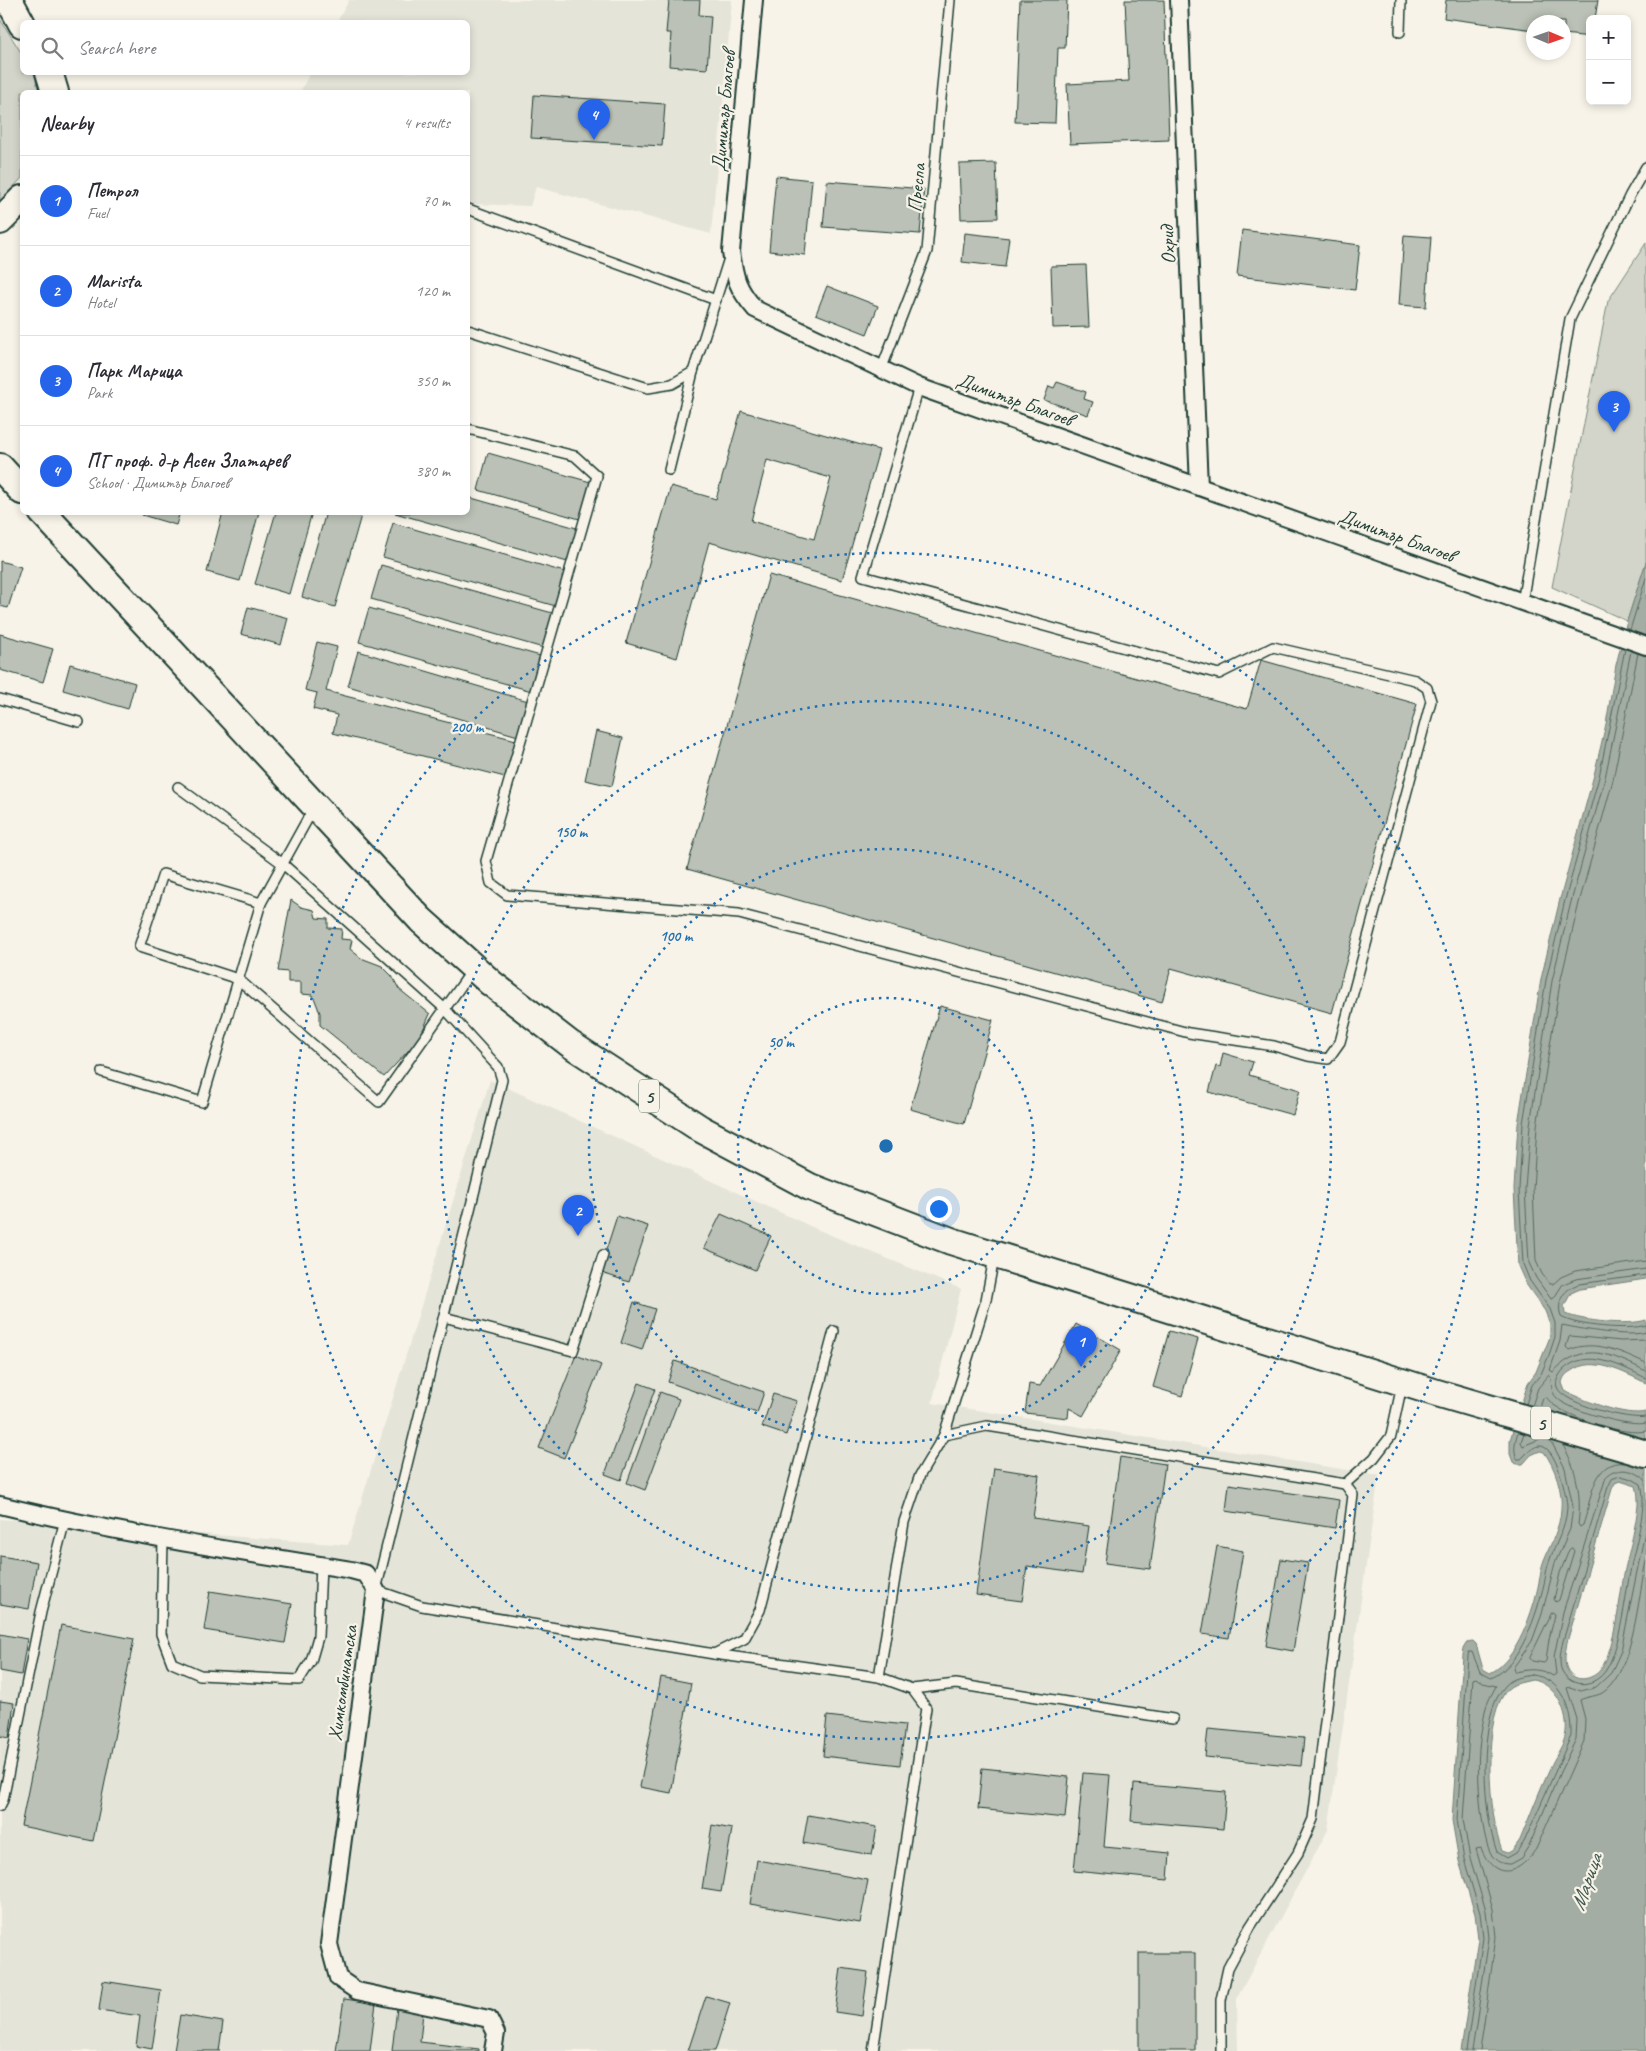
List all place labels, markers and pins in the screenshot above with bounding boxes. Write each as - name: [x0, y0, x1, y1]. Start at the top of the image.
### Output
- pin: 4: [578, 99, 610, 140]
- pin: 3: [1598, 391, 1630, 432]
- centre of rings: [877, 1137, 895, 1155]
- pin: 2: [562, 1195, 594, 1236]
- pin: 1: [1065, 1326, 1097, 1367]

